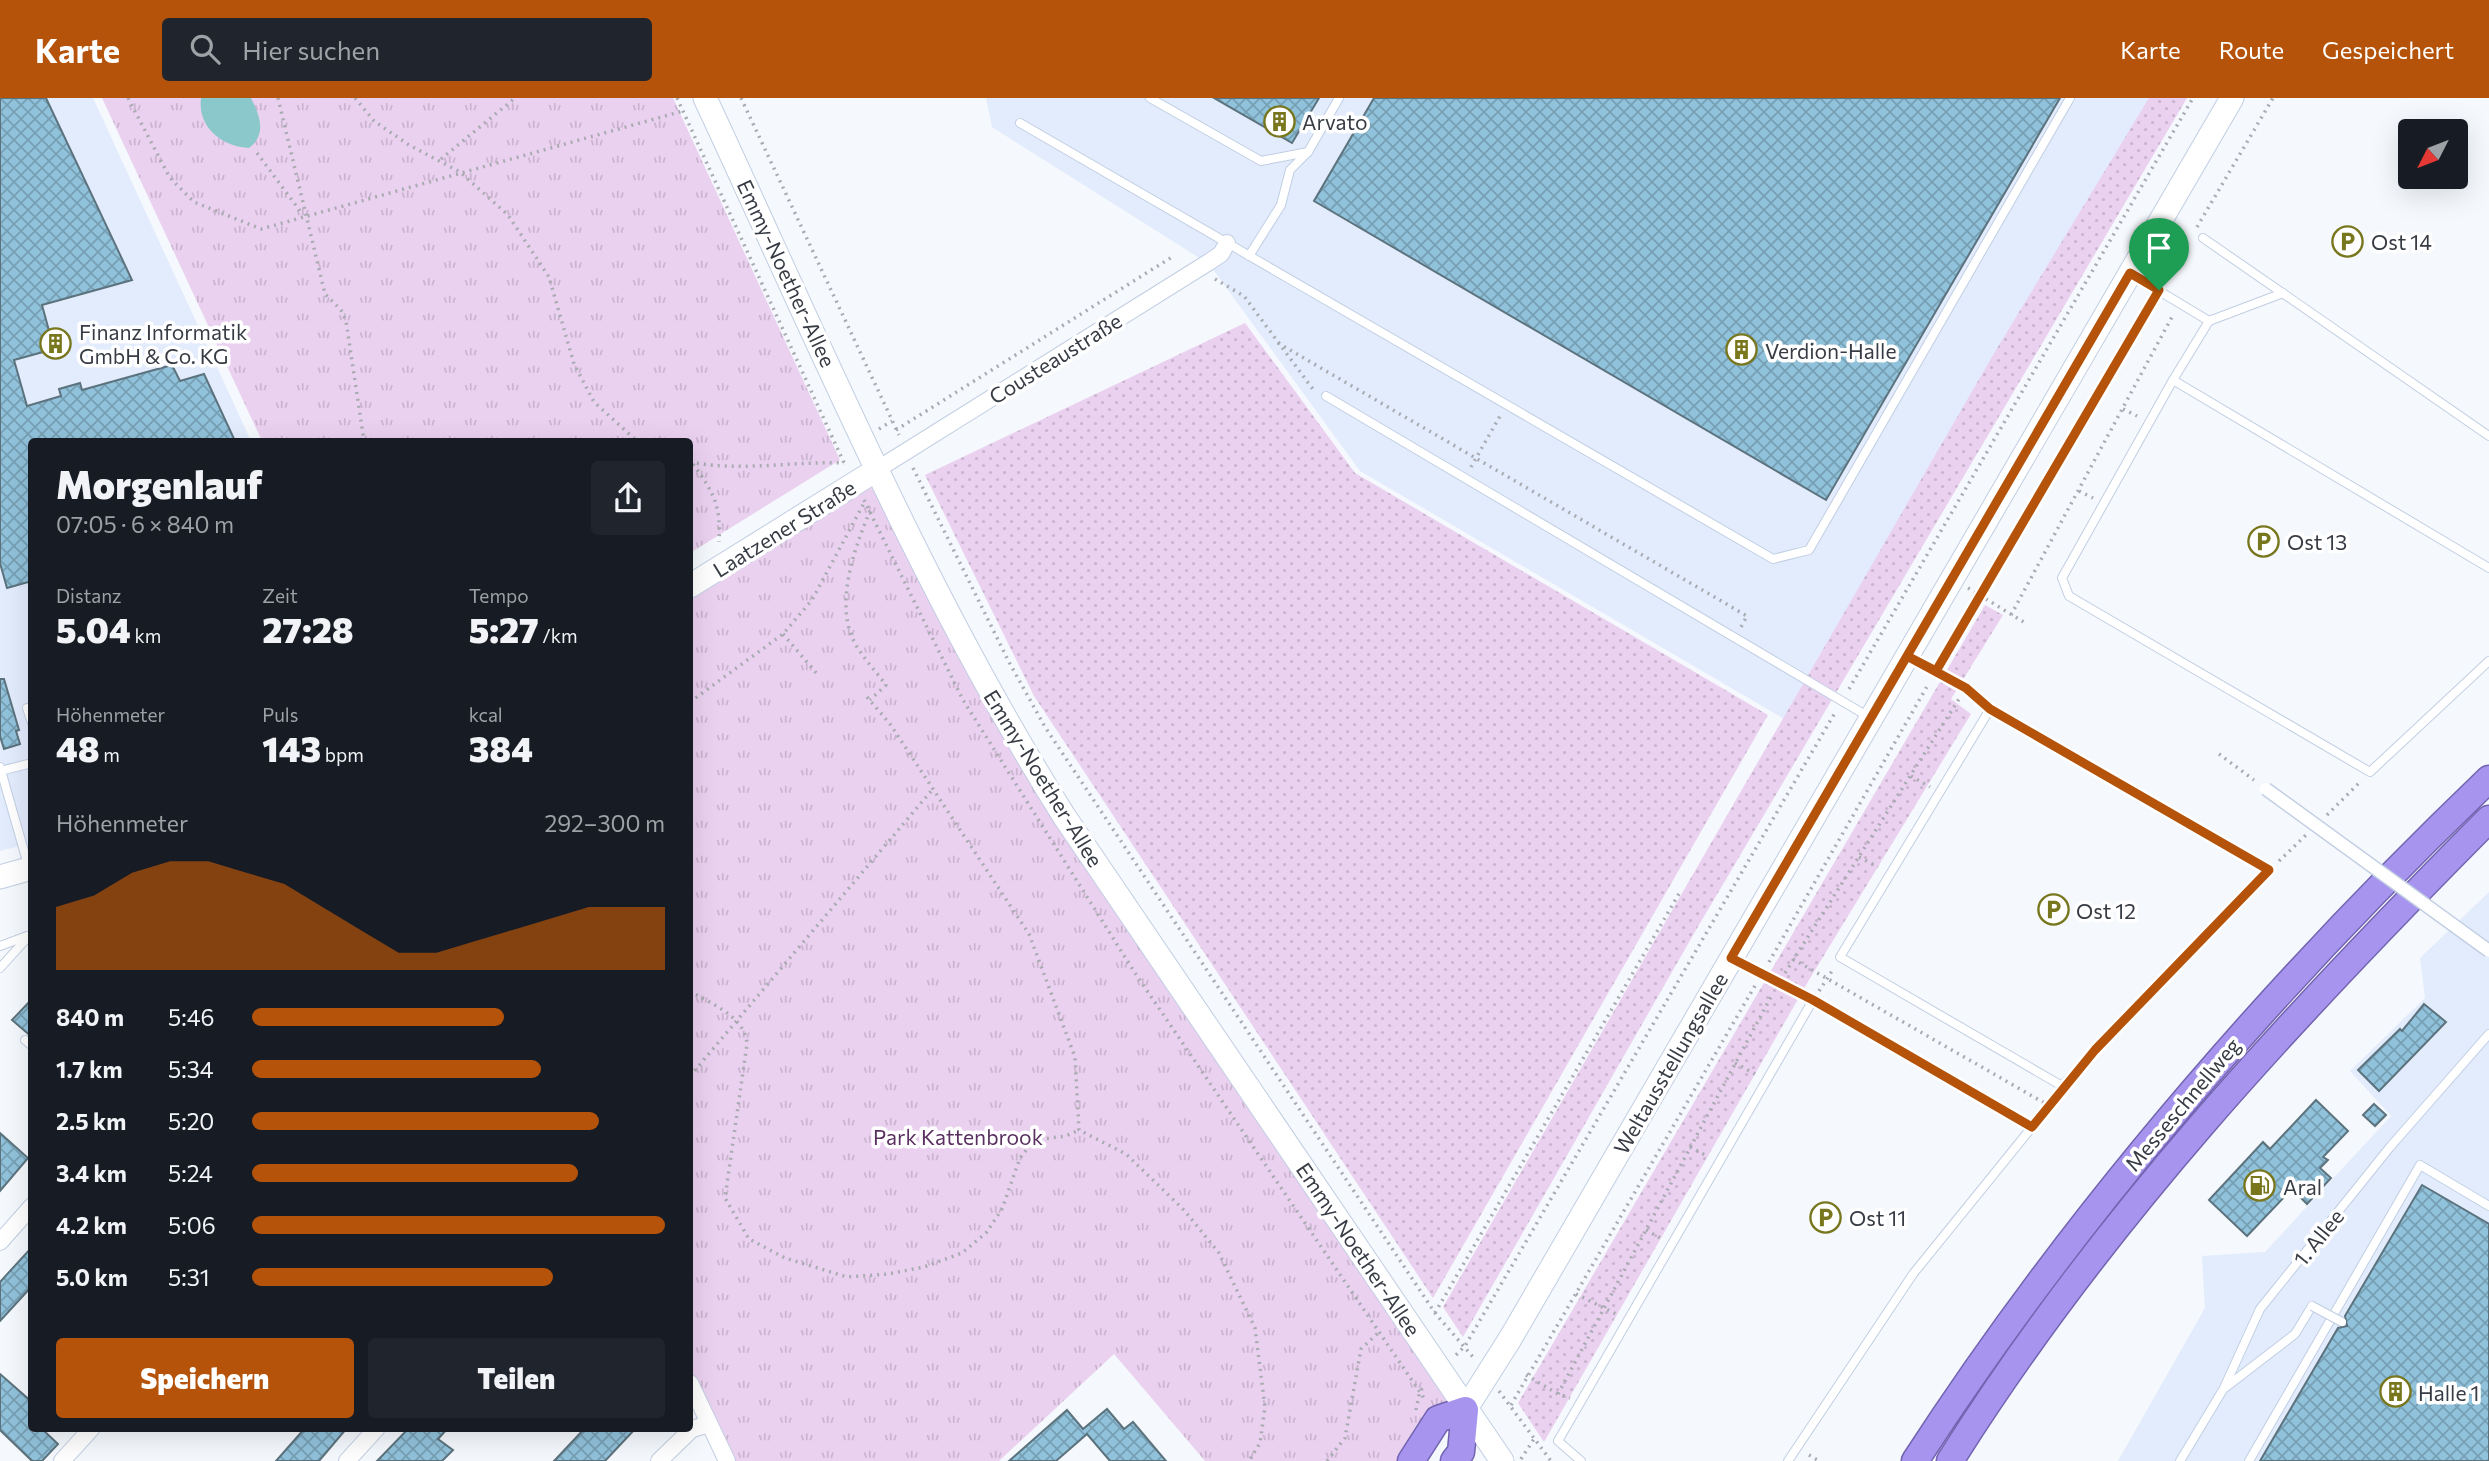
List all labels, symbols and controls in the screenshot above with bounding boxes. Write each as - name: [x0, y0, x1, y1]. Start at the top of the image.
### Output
- search box: [162, 18, 652, 81]
- text: Karte: [35, 29, 120, 70]
- icon: search: [186, 30, 224, 68]
- text: Hier suchen: [242, 34, 380, 65]
- text: Karte: [2120, 35, 2181, 64]
- text: Route: [2219, 35, 2284, 64]
- text: Gespeichert: [2322, 35, 2454, 64]
- building icon: Arvato: [1262, 104, 1296, 138]
- place label: Arvato: [1302, 109, 1367, 134]
- north arrow: [2398, 119, 2468, 189]
- map controls: [2398, 119, 2468, 189]
- street label: Emmy-Noether-Allee: [733, 175, 841, 371]
- pin: [2129, 218, 2189, 290]
- parking icon: Ost 14: [2331, 224, 2365, 258]
- icon: arrive: [2140, 229, 2178, 267]
- place label: Ost 14: [2371, 229, 2432, 254]
- street label: Cousteaustraße: [984, 307, 1126, 409]
- place label: Finanz Informatik GmbH & Co. KG: [79, 319, 247, 368]
- building icon: Finanz Informatik GmbH & Co. KG: [39, 326, 73, 360]
- building icon: Verdion-Halle: [1725, 333, 1759, 367]
- place label: Verdion-Halle: [1765, 338, 1897, 363]
- text: Morgenlauf: [56, 460, 262, 507]
- button: share: [591, 461, 665, 535]
- street label: Laatzener Straße: [708, 474, 860, 582]
- text: 07:05 · 6 × 840 m: [56, 510, 234, 538]
- parking icon: Ost 13: [2247, 524, 2281, 558]
- place label: Ost 13: [2287, 529, 2347, 554]
- text: Distanz: [56, 584, 122, 607]
- text: Zeit: [262, 584, 298, 607]
- text: Tempo: [469, 584, 529, 607]
- text: 5.04: [56, 607, 131, 650]
- text: 27:28: [262, 607, 354, 650]
- text: 5:27: [469, 607, 539, 650]
- text: km: [131, 624, 161, 647]
- text: /km: [539, 624, 578, 647]
- street label: Emmy-Noether-Allee: [979, 685, 1109, 871]
- text: Höhenmeter: [56, 703, 165, 726]
- text: Puls: [262, 703, 298, 726]
- text: kcal: [469, 703, 503, 726]
- text: 48: [56, 726, 100, 769]
- text: 143: [262, 726, 321, 769]
- text: 384: [469, 726, 533, 769]
- text: m: [100, 743, 120, 766]
- text: bpm: [321, 743, 364, 766]
- text: Höhenmeter: [56, 809, 188, 837]
- text: 292–300 m: [545, 809, 665, 837]
- parking icon: Ost 12: [2036, 893, 2070, 927]
- place label: Ost 12: [2076, 898, 2136, 923]
- street label: Weltausstellungsallee: [1608, 968, 1732, 1158]
- text: 840 m: [56, 1003, 124, 1031]
- text: 5:46: [168, 1003, 214, 1031]
- street label: Messeschnellweg: [2119, 1032, 2245, 1176]
- text: 1.7 km: [56, 1055, 123, 1083]
- text: 5:34: [168, 1055, 214, 1083]
- text: 2.5 km: [56, 1107, 126, 1135]
- text: 5:20: [168, 1107, 214, 1135]
- park label: Park Kattenbrook: [873, 1124, 1043, 1149]
- street label: Emmy-Noether-Allee: [1292, 1158, 1426, 1340]
- text: 3.4 km: [56, 1159, 127, 1187]
- text: 5:24: [168, 1159, 213, 1187]
- fuel station icon: Aral: [2243, 1169, 2277, 1203]
- place label: Aral: [2283, 1174, 2322, 1199]
- parking icon: Ost 11: [1809, 1200, 1843, 1234]
- street label: 1. Allee: [2288, 1204, 2348, 1270]
- place label: Ost 11: [1849, 1205, 1906, 1230]
- text: 4.2 km: [56, 1211, 127, 1239]
- text: 5:06: [168, 1211, 216, 1239]
- text: 5.0 km: [56, 1263, 128, 1291]
- text: 5:31: [168, 1263, 210, 1291]
- button: Speichern: [56, 1338, 354, 1418]
- button: Teilen: [368, 1338, 665, 1418]
- building icon: Halle 1: [2378, 1375, 2412, 1409]
- place label: Halle 1: [2418, 1380, 2479, 1405]

